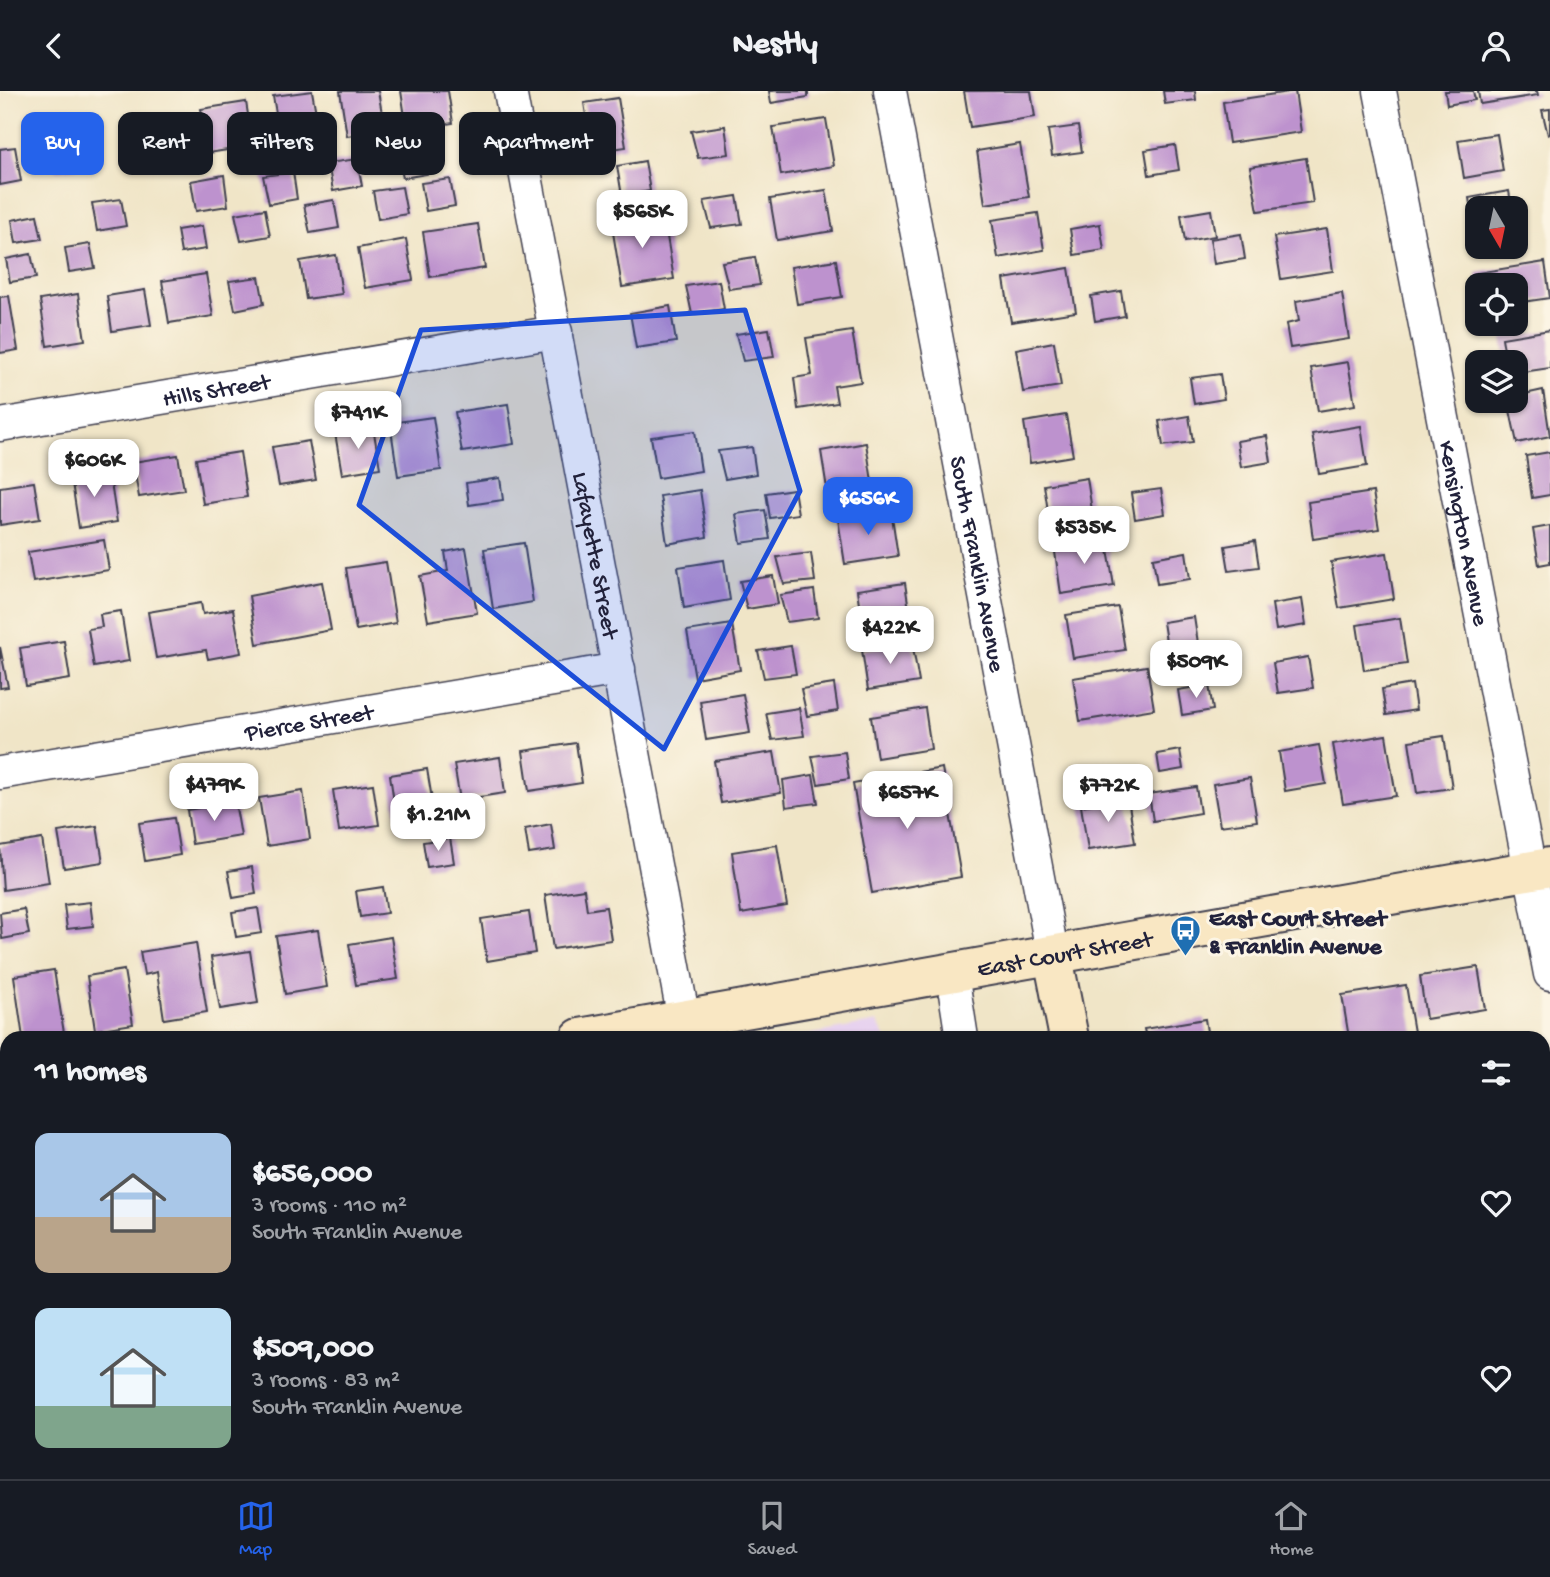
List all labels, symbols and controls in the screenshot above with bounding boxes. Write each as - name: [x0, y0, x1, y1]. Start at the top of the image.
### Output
- icon: back: [35, 27, 73, 65]
- text: Nestly: [732, 27, 818, 65]
- icon: person: [1477, 27, 1515, 65]
- chip: Buy: [21, 112, 104, 175]
- chip: Rent: [118, 112, 213, 175]
- chip: Filters: [227, 112, 337, 175]
- chip: New: [351, 112, 445, 175]
- chip: Apartment: [459, 112, 616, 175]
- pin: $565K: [593, 191, 691, 250]
- north arrow: [1465, 196, 1528, 259]
- map controls: [1465, 196, 1528, 413]
- text: $565K: [613, 199, 671, 226]
- button: locate: [1465, 273, 1528, 336]
- button: layers: [1465, 350, 1528, 413]
- street label: Hills Street: [161, 369, 274, 416]
- pin: $741K: [309, 391, 407, 451]
- text: $741K: [330, 400, 386, 427]
- pin: $606K: [45, 439, 143, 499]
- street label: Kensington Avenue: [1430, 439, 1494, 629]
- text: $606K: [64, 448, 124, 475]
- street label: South Franklin Avenue: [941, 454, 1010, 675]
- street label: Lafayette Street: [564, 470, 624, 643]
- pin: $656K: [819, 477, 917, 537]
- text: $656K: [839, 486, 897, 513]
- pin: $535K: [1035, 507, 1133, 566]
- text: $535K: [1054, 515, 1114, 542]
- pin: $422K: [841, 607, 939, 666]
- text: $422K: [862, 615, 918, 642]
- pin: $509K: [1147, 641, 1245, 700]
- text: $509K: [1166, 649, 1226, 676]
- street label: Pierce Street: [242, 699, 378, 750]
- pin: $479K: [165, 763, 263, 823]
- pin: $772K: [1059, 765, 1157, 824]
- pin: $657K: [858, 771, 956, 831]
- text: $479K: [185, 772, 243, 799]
- text: $772K: [1079, 773, 1137, 800]
- text: $657K: [878, 780, 936, 807]
- pin: $1.21M: [381, 793, 495, 853]
- text: $1.21M: [406, 802, 470, 829]
- place label: East Court Street & Franklin Avenue: [1209, 906, 1388, 963]
- bus stop icon: East Court Street & Franklin Avenue: [1169, 914, 1203, 958]
- street label: East Court Street: [975, 926, 1157, 986]
- icon: filters: [1477, 1054, 1515, 1092]
- text: 11 homes: [35, 1056, 146, 1091]
- text: $656,000: [252, 1158, 372, 1193]
- icon: home: [91, 1161, 175, 1245]
- icon: heart: [1477, 1184, 1515, 1222]
- text: 3 rooms · 110 m²: [252, 1193, 407, 1220]
- text: South Franklin Avenue: [252, 1220, 462, 1247]
- text: $509,000: [252, 1333, 374, 1368]
- icon: home: [91, 1336, 175, 1420]
- icon: heart: [1477, 1359, 1515, 1397]
- text: 3 rooms · 83 m²: [252, 1368, 400, 1395]
- text: South Franklin Avenue: [252, 1395, 462, 1422]
- tab: Map: [237, 1497, 275, 1562]
- tab: Saved: [748, 1497, 796, 1562]
- tab: Home: [1269, 1497, 1313, 1562]

